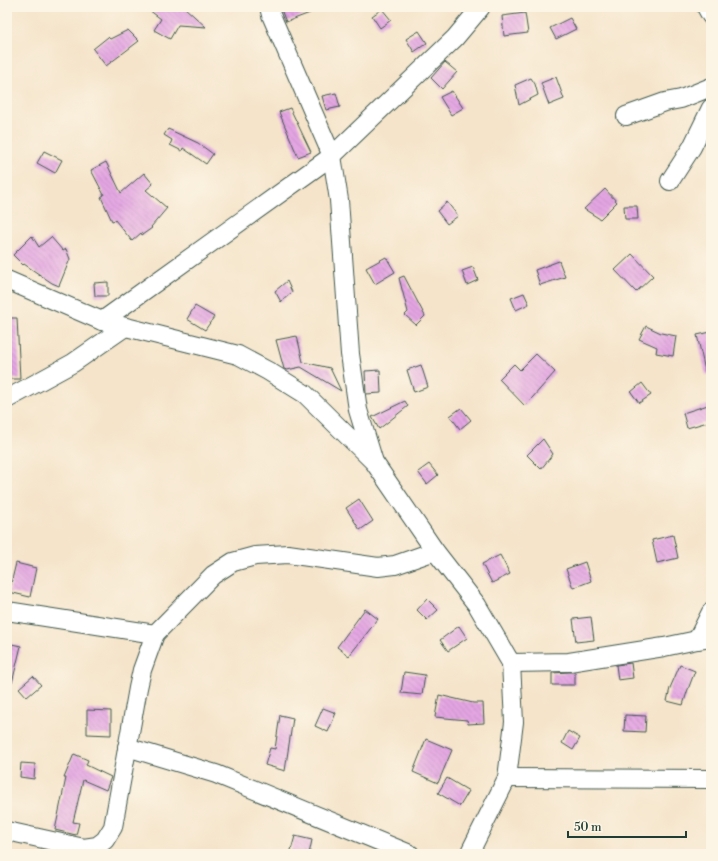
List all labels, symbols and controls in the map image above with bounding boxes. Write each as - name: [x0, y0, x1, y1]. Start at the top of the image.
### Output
- scale bar: [568, 813, 686, 839]
- text: 50 m: [574, 820, 602, 835]

